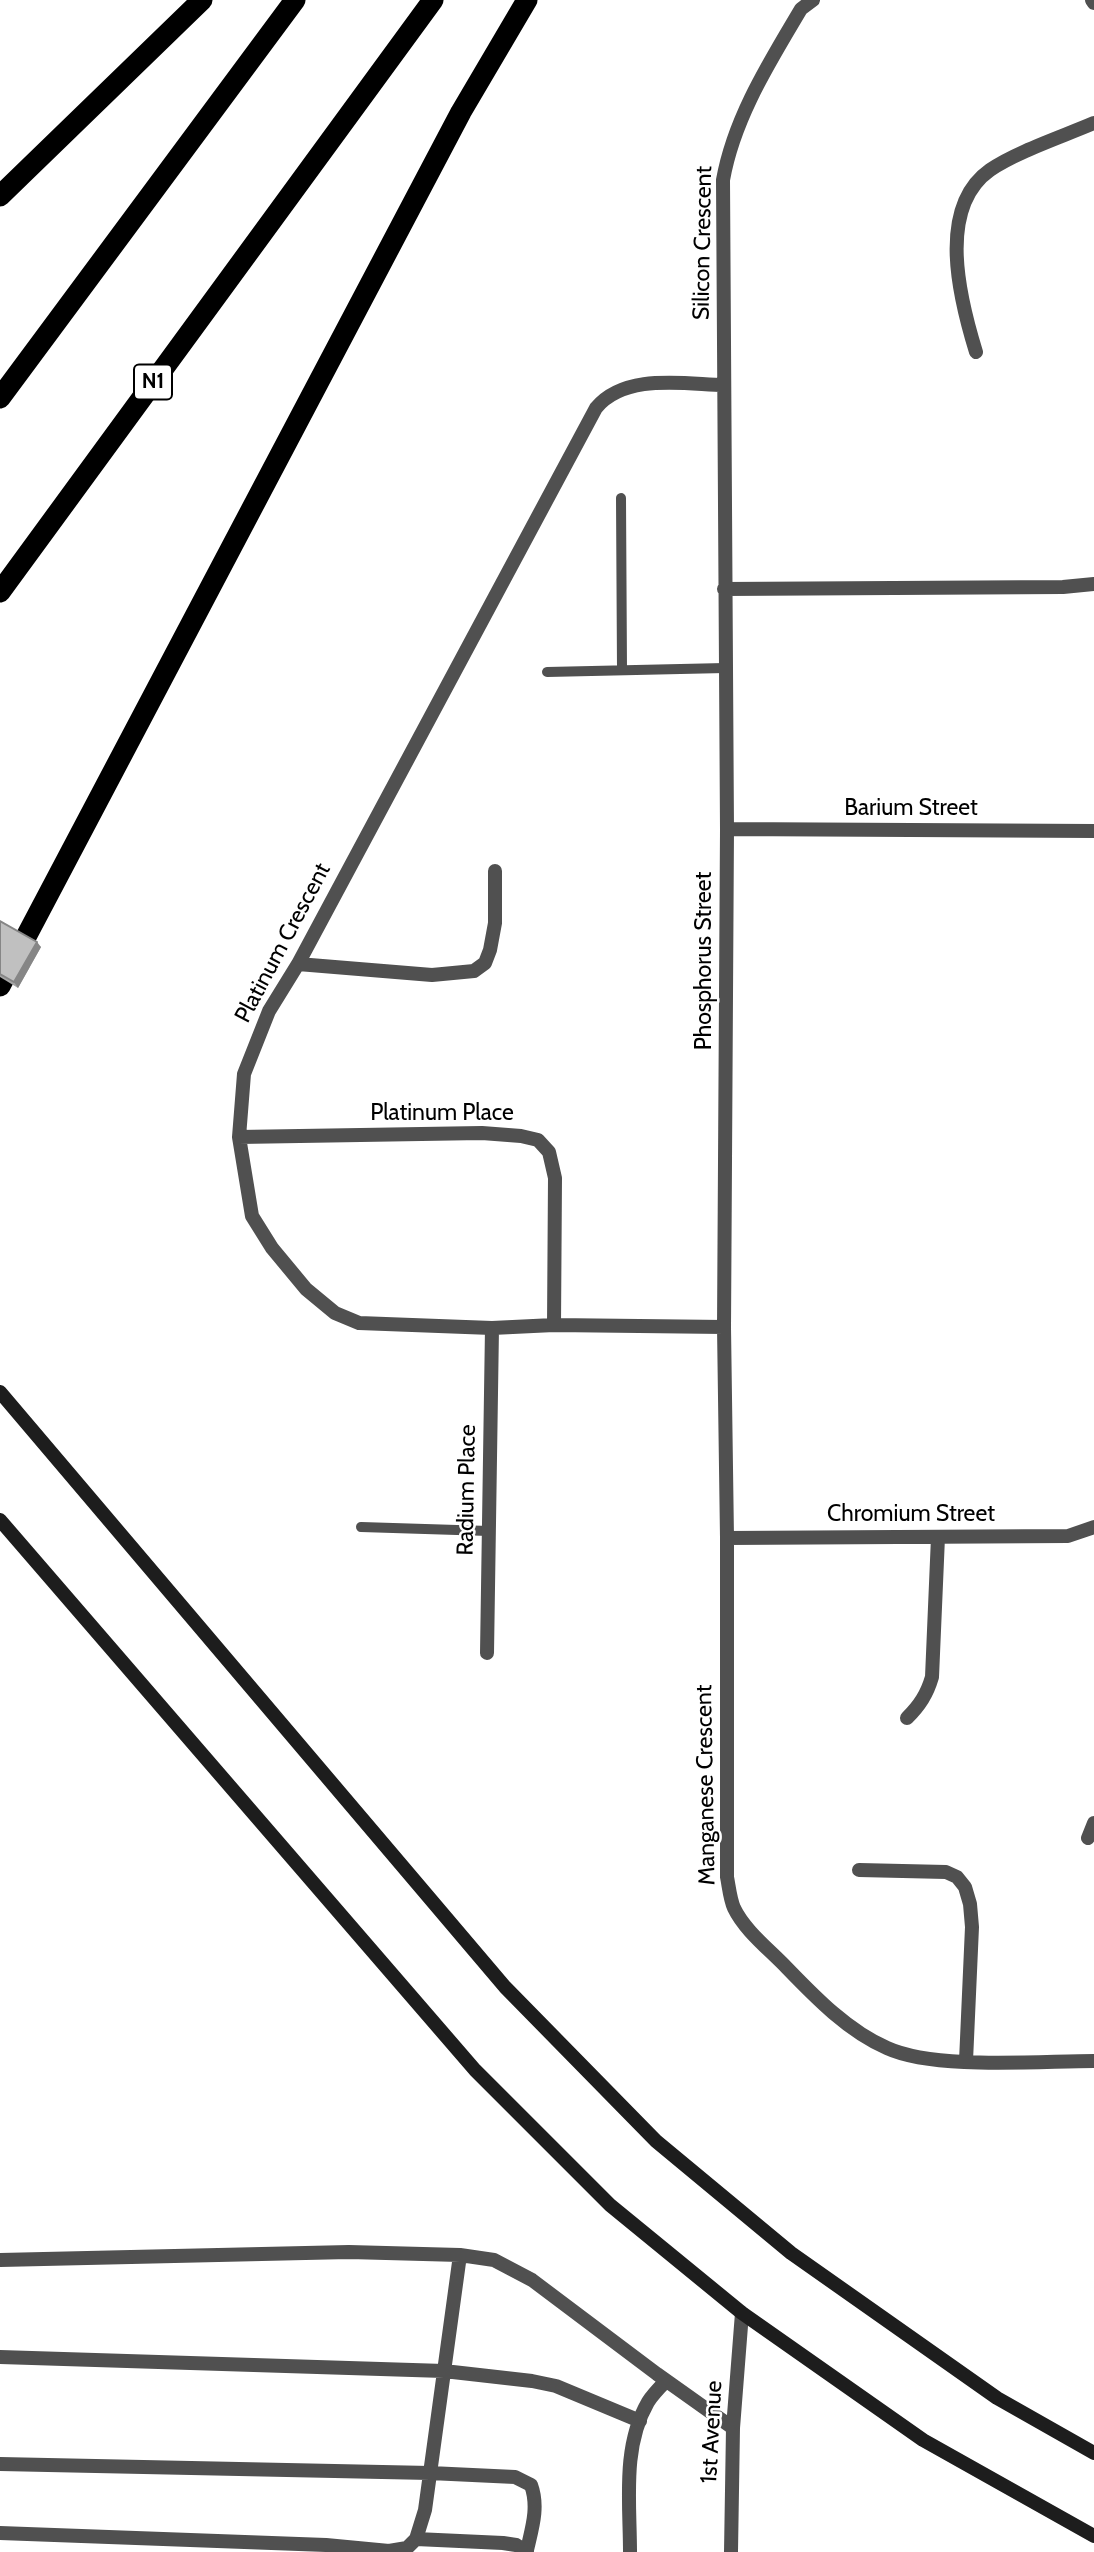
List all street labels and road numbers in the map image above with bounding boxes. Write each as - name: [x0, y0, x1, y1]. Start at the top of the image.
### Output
- street label: Silicon Crescent: [688, 166, 718, 320]
- road number: N1: [134, 364, 172, 400]
- street label: Barium Street: [844, 794, 978, 822]
- street label: Platinum Crescent: [229, 858, 337, 1028]
- street label: Phosphorus Street: [690, 872, 718, 1050]
- street label: Platinum Place: [370, 1099, 514, 1127]
- street label: Radium Place: [452, 1424, 482, 1556]
- street label: Chromium Street: [827, 1500, 995, 1528]
- street label: Manganese Crescent: [690, 1684, 722, 1886]
- street label: 1st Avenue: [696, 2380, 728, 2484]

